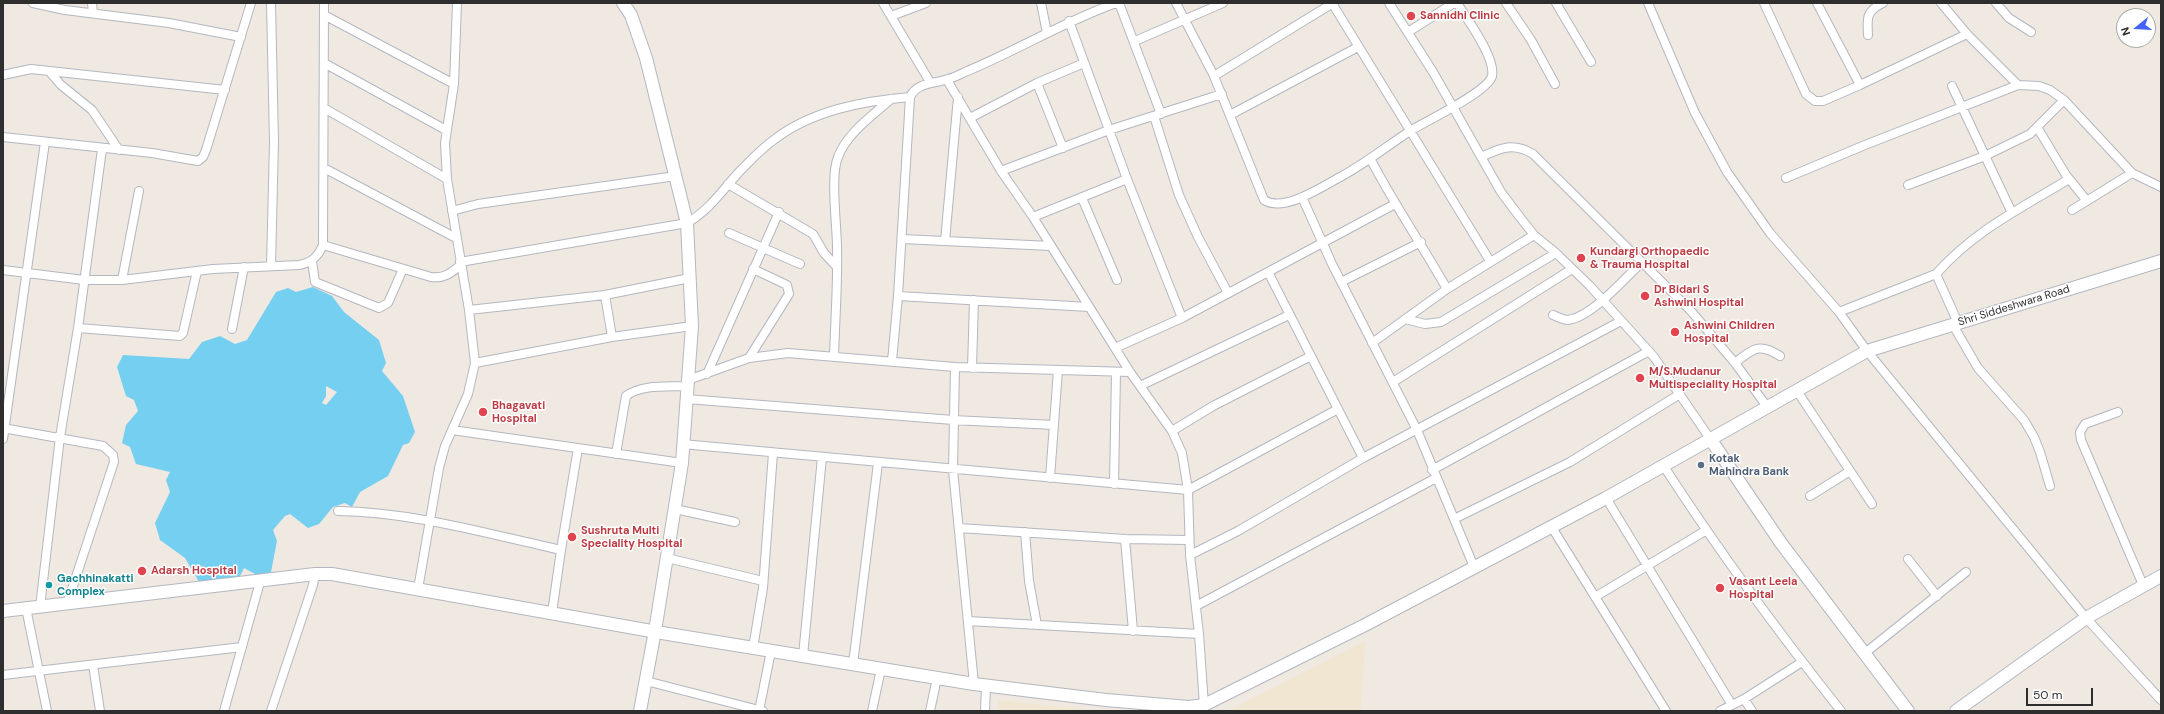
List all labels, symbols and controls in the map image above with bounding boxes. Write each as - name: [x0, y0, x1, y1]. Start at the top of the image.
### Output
- north arrow: [2116, 8, 2156, 48]
- place label: Sannidhi Clinic: [1420, 9, 1500, 23]
- marker: Sannidhi Clinic: [1405, 10, 1417, 22]
- text: N: [2118, 25, 2133, 37]
- place label: Kundargi Orthopaedic & Trauma Hospital: [1590, 245, 1709, 271]
- marker: Kundargi Orthopaedic & Trauma Hospital: [1575, 252, 1587, 264]
- place label: Dr Bidari S Ashwini Hospital: [1654, 283, 1744, 309]
- street label: Shri Siddeshwara Road: [1957, 283, 2071, 329]
- marker: Dr Bidari S Ashwini Hospital: [1639, 290, 1651, 302]
- place label: Ashwini Children Hospital: [1684, 319, 1775, 345]
- marker: Ashwini Children Hospital: [1669, 326, 1681, 338]
- place label: M/S.Mudanur Multispeciality Hospital: [1649, 365, 1777, 391]
- marker: M/S.Mudanur Multispeciality Hospital: [1634, 372, 1646, 384]
- place label: Bhagavati Hospital: [492, 399, 545, 425]
- marker: Bhagavati Hospital: [477, 406, 489, 418]
- place label: Kotak Mahindra Bank: [1709, 452, 1789, 478]
- marker: Kotak Mahindra Bank: [1696, 460, 1706, 470]
- place label: Sushruta Multi Speciality Hospital: [581, 524, 682, 550]
- marker: Sushruta Multi Speciality Hospital: [566, 531, 578, 543]
- place label: Adarsh Hospital: [151, 564, 237, 578]
- marker: Adarsh Hospital: [136, 565, 148, 577]
- place label: Gachhinakatti Complex: [57, 572, 134, 598]
- place label: Vasant Leela Hospital: [1729, 575, 1797, 601]
- marker: Gachhinakatti Complex: [44, 580, 54, 590]
- marker: Vasant Leela Hospital: [1714, 582, 1726, 594]
- scale bar: [2028, 680, 2095, 706]
- text: 50 m: [2033, 687, 2062, 703]

